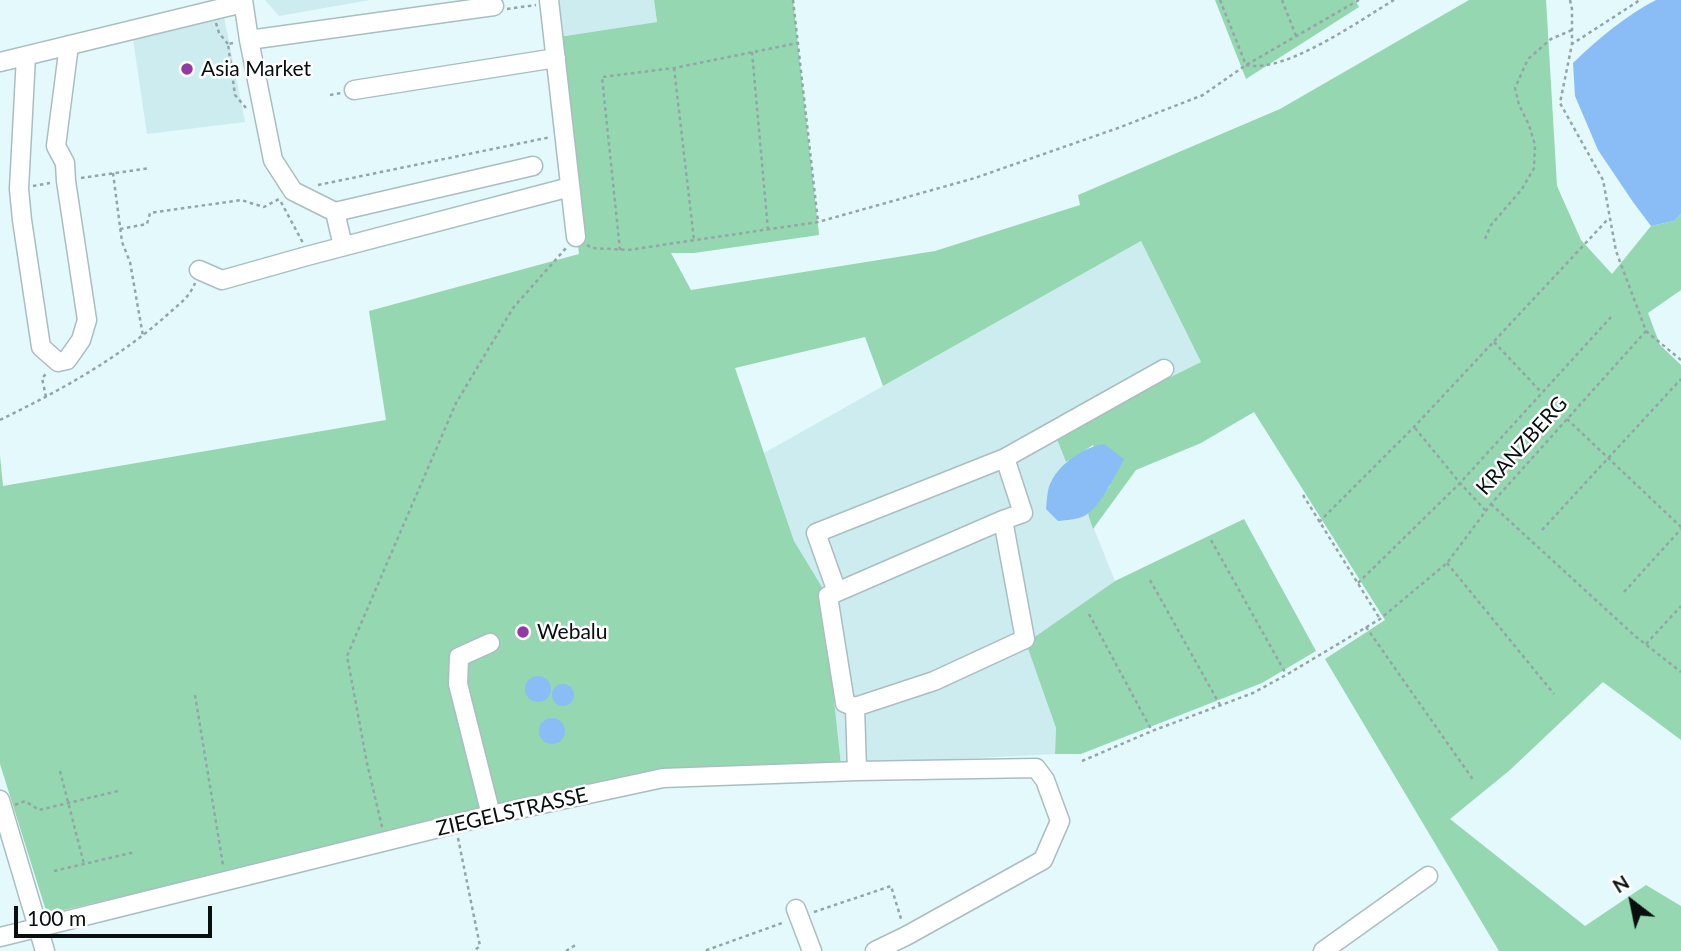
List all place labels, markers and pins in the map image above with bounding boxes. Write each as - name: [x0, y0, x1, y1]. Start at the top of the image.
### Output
- place label: Asia Market: [201, 56, 311, 82]
- marker: Asia Market: [179, 61, 195, 77]
- place label: Webalu: [537, 619, 608, 645]
- marker: Webalu: [515, 624, 531, 640]

